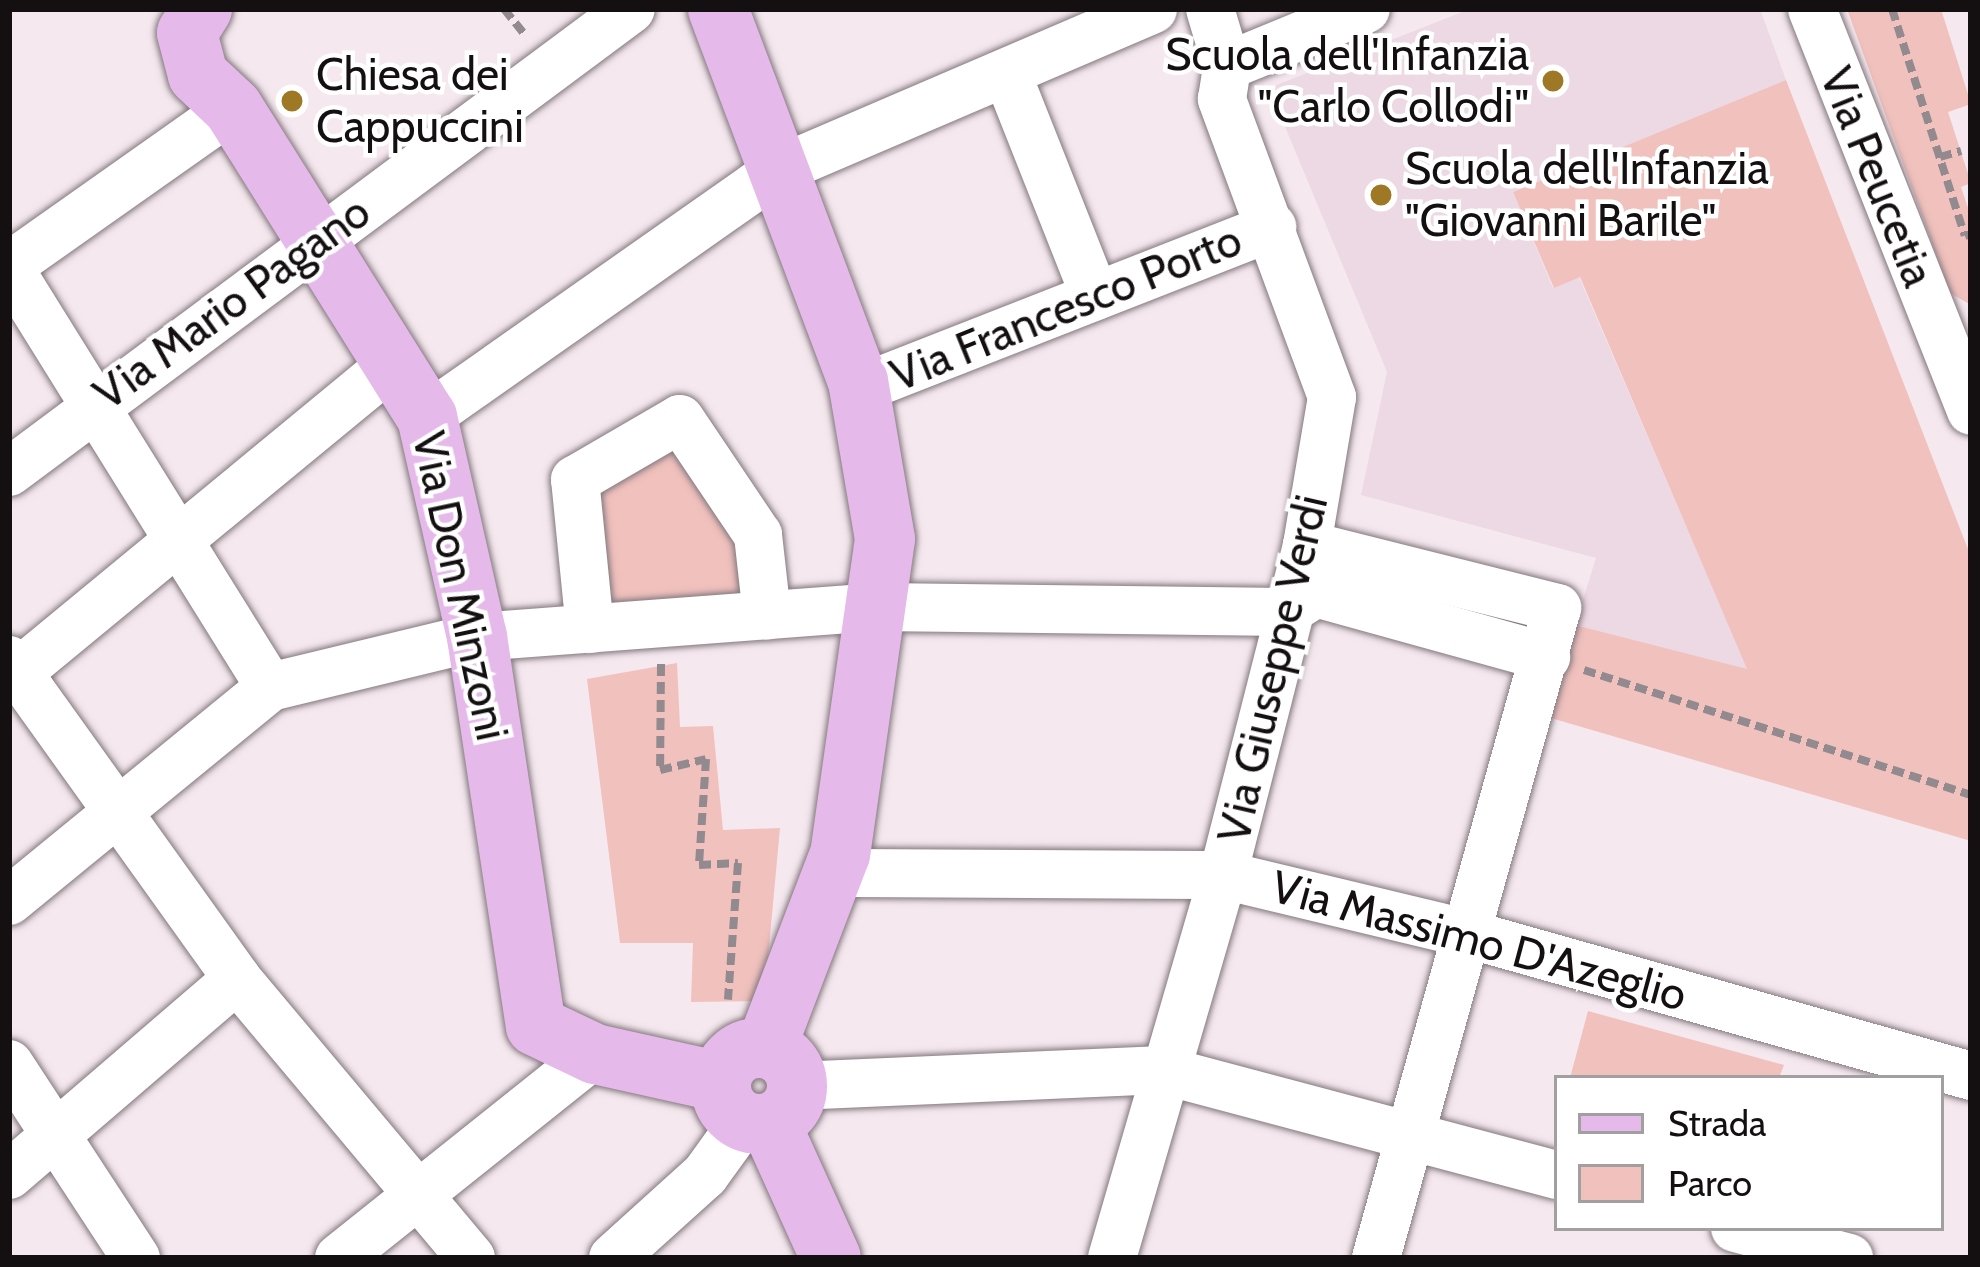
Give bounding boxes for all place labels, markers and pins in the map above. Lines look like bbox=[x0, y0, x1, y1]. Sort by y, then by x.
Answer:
place label: Scuola dell'Infanzia "Carlo Collodi" bbox=[1165, 28, 1529, 134]
place label: Chiesa dei Cappuccini bbox=[316, 48, 524, 154]
marker: Scuola dell'Infanzia "Carlo Collodi" bbox=[1540, 68, 1566, 94]
marker: Chiesa dei Cappuccini bbox=[279, 88, 305, 114]
place label: Scuola dell'Infanzia "Giovanni Barile" bbox=[1405, 142, 1769, 248]
marker: Scuola dell'Infanzia "Giovanni Barile" bbox=[1368, 182, 1394, 208]

